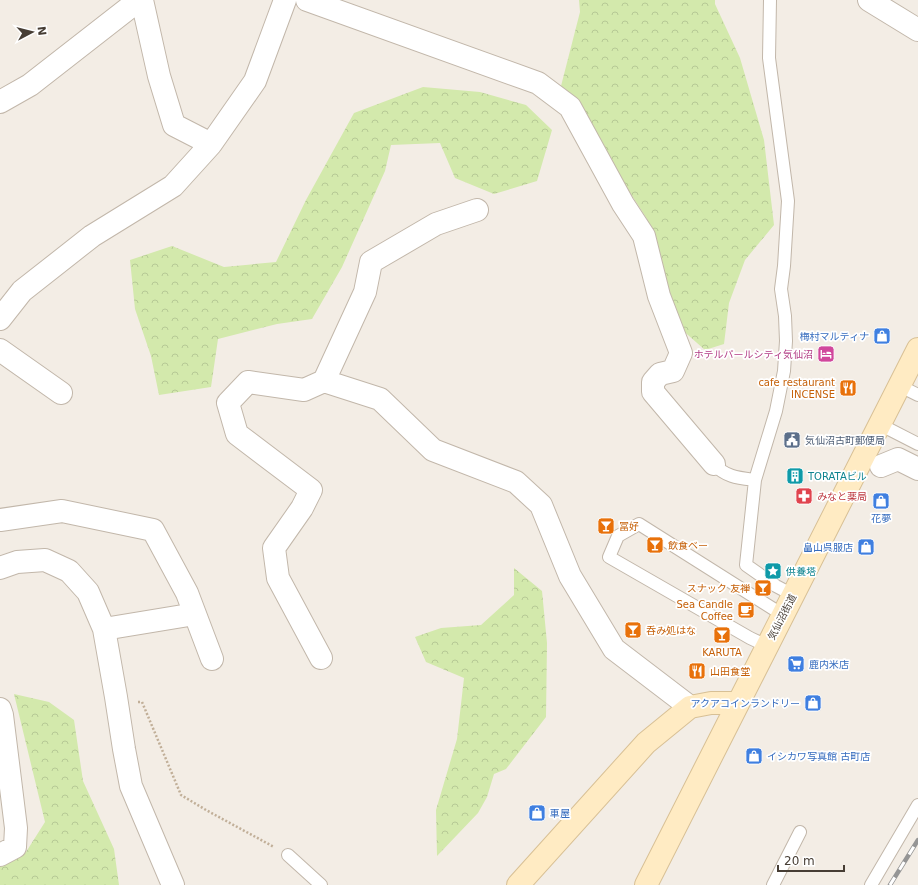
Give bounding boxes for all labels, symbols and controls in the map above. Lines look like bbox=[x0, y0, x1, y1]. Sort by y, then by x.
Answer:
north arrow bbox=[12, 12, 52, 52]
text: N bbox=[34, 25, 48, 36]
shop icon: 梅村マルティナ bbox=[872, 326, 892, 346]
place label: 梅村マルティナ bbox=[800, 331, 869, 342]
hotel icon: ホテルパールシティ気仙沼 bbox=[816, 344, 836, 364]
place label: ホテルパールシティ気仙沼 bbox=[694, 349, 813, 360]
place label: cafe restaurant INCENSE bbox=[758, 377, 835, 400]
restaurant icon: cafe restaurant INCENSE bbox=[838, 378, 858, 398]
public building icon: 気仙沼古町郵便局 bbox=[782, 430, 802, 450]
place label: 気仙沼古町郵便局 bbox=[805, 435, 885, 446]
building icon: TORATAビル bbox=[785, 466, 805, 486]
place label: TORATAビル bbox=[807, 471, 867, 482]
pharmacy icon: みなと薬局 bbox=[794, 486, 814, 506]
place label: みなと薬局 bbox=[817, 491, 867, 502]
shop icon: 花夢 bbox=[871, 491, 891, 511]
place label: 花夢 bbox=[871, 513, 891, 524]
bar icon: 冨好 bbox=[596, 516, 616, 536]
place label: 冨好 bbox=[619, 521, 639, 532]
bar icon: 飲食ベー bbox=[645, 535, 665, 555]
shop icon: 畠山呉服店 bbox=[856, 537, 876, 557]
place label: 飲食ベー bbox=[668, 540, 708, 551]
place label: 畠山呉服店 bbox=[803, 542, 853, 553]
place icon: 供養塔 bbox=[763, 561, 783, 581]
place label: 供養塔 bbox=[785, 566, 816, 577]
bar icon: スナック 友禅 bbox=[753, 578, 773, 598]
place label: スナック 友禅 bbox=[687, 583, 750, 594]
street label: 気仙沼街道 bbox=[766, 592, 798, 642]
place label: Sea Candle Coffee bbox=[676, 599, 733, 622]
cafe icon: Sea Candle Coffee bbox=[736, 600, 756, 620]
bar icon: 呑み処はな bbox=[623, 620, 643, 640]
place label: 呑み処はな bbox=[646, 625, 696, 636]
bar icon: KARUTA bbox=[712, 625, 732, 645]
place label: KARUTA bbox=[702, 647, 742, 658]
supermarket icon: 鹿内米店 bbox=[786, 654, 806, 674]
place label: 鹿内米店 bbox=[809, 659, 849, 670]
restaurant icon: 山田食堂 bbox=[687, 661, 707, 681]
place label: 山田食堂 bbox=[710, 666, 750, 677]
shop icon: アクアコインランドリー bbox=[803, 693, 823, 713]
place label: アクアコインランドリー bbox=[691, 698, 800, 709]
shop icon: イシカワ写真館 古町店 bbox=[744, 746, 764, 766]
place label: イシカワ写真館 古町店 bbox=[767, 751, 870, 762]
shop icon: 車屋 bbox=[527, 803, 547, 823]
place label: 車屋 bbox=[550, 808, 570, 819]
scale bar bbox=[778, 847, 844, 873]
text: 20 m bbox=[784, 854, 815, 868]

